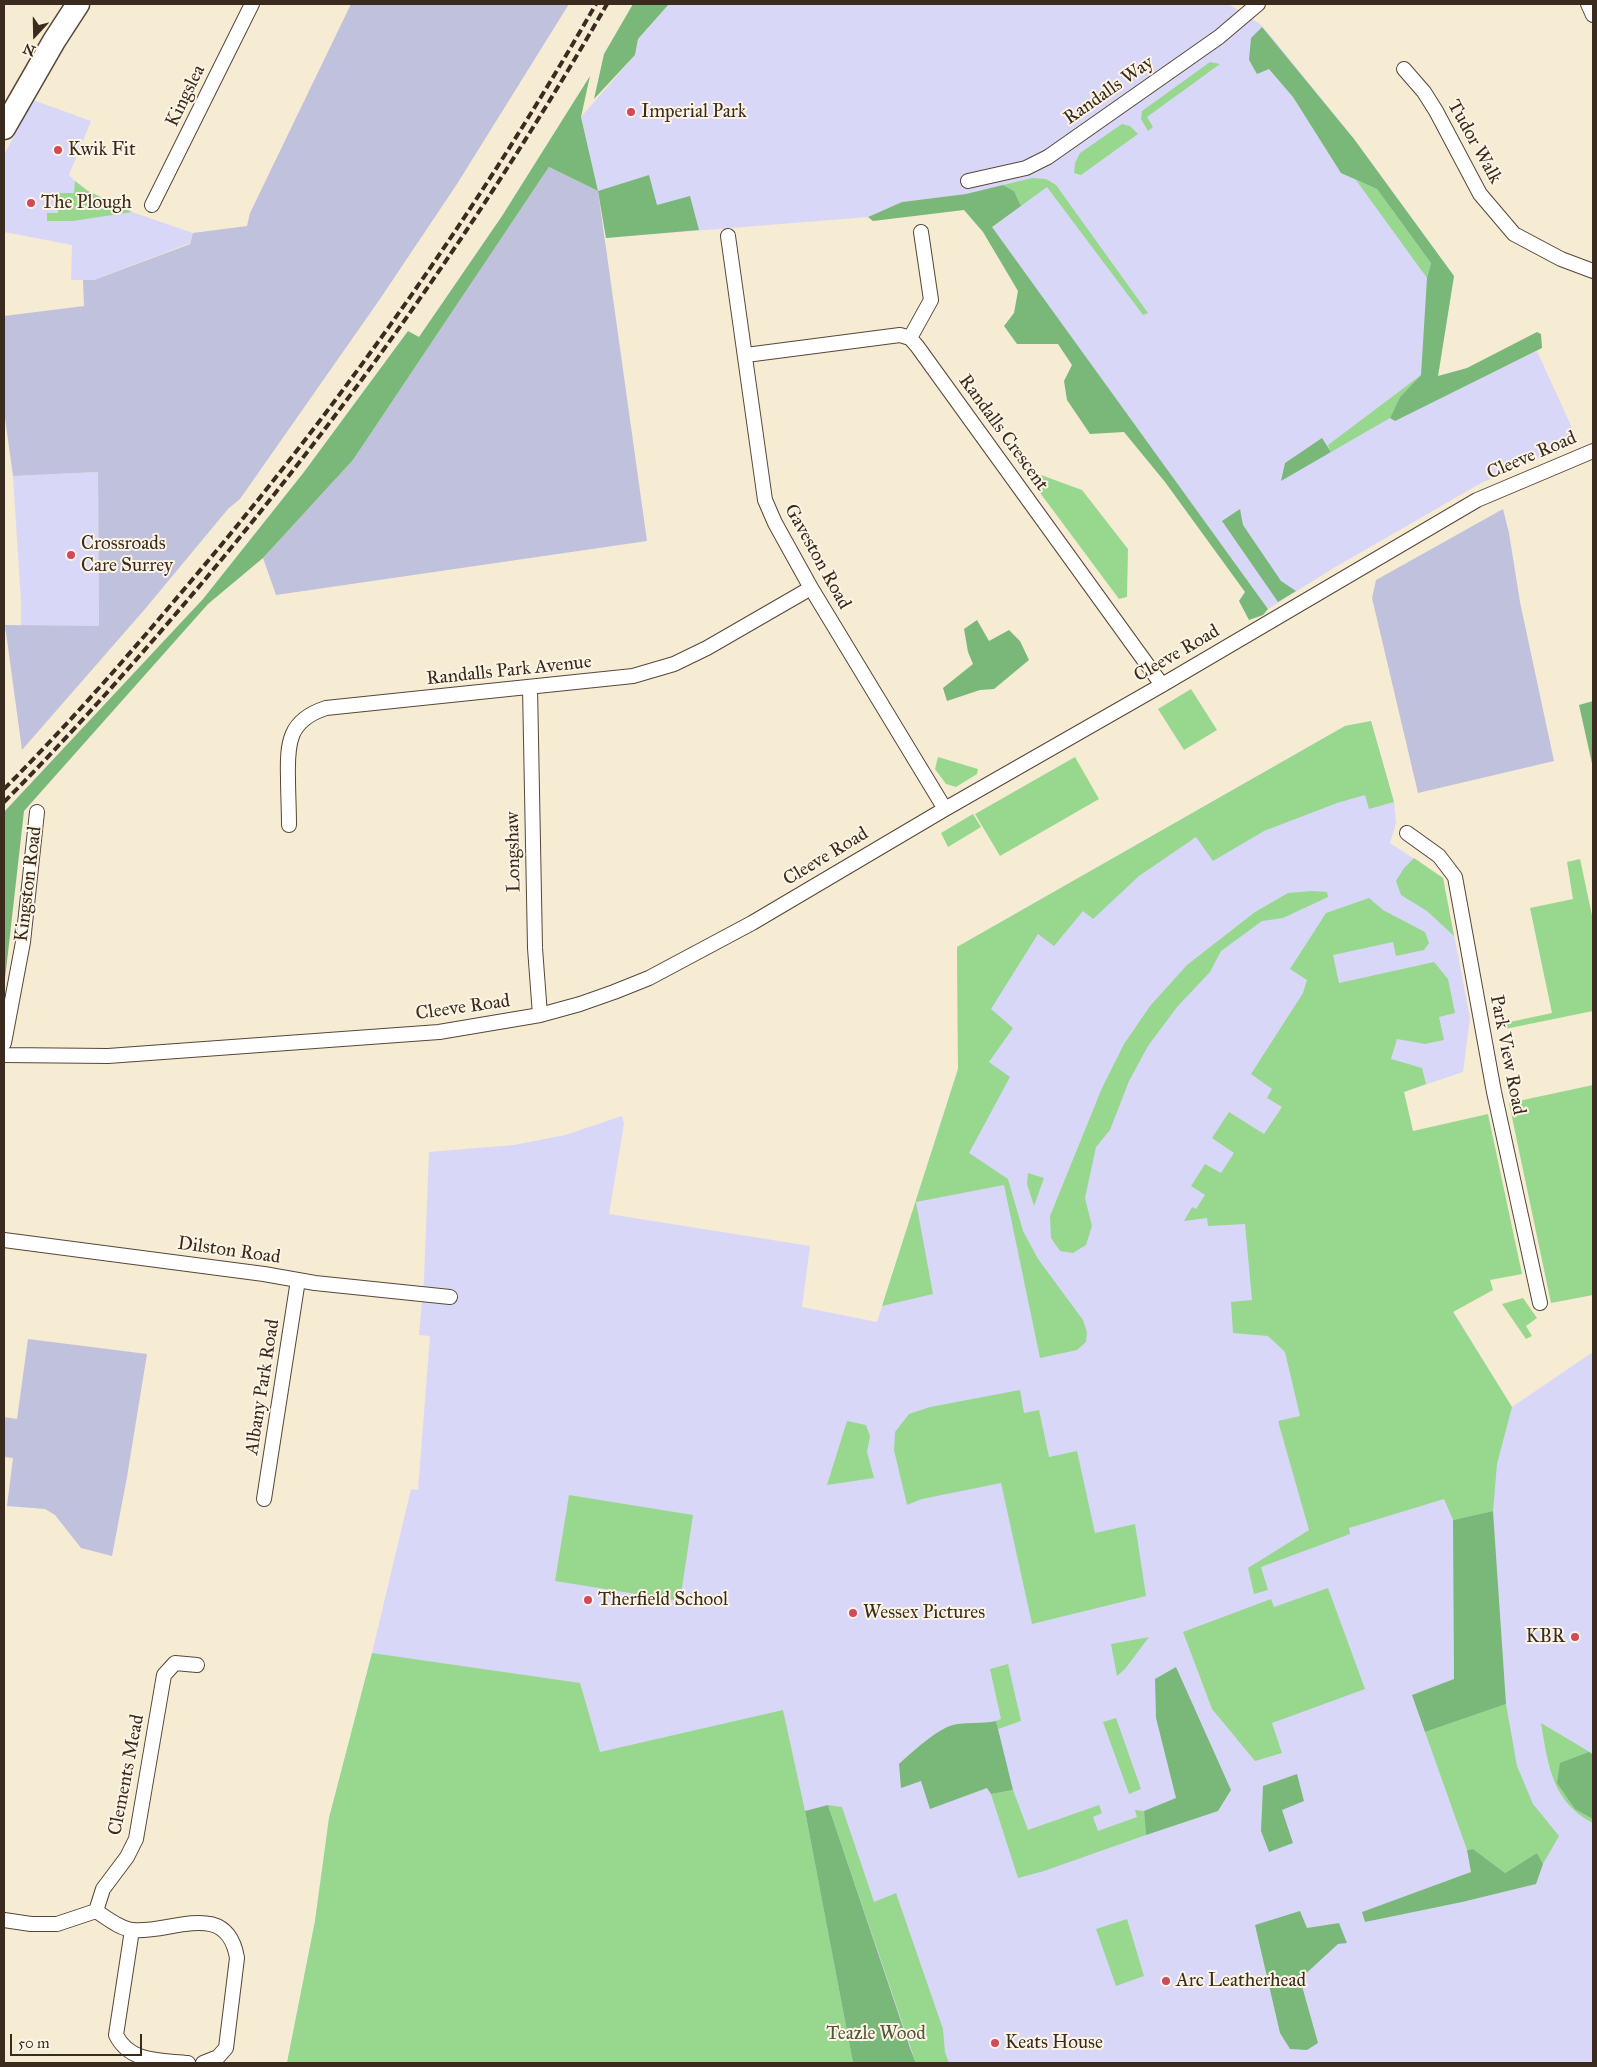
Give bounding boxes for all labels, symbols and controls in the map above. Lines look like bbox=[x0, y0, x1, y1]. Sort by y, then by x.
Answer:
north arrow bbox=[10, 10, 60, 60]
text: N bbox=[21, 39, 38, 60]
street label: Randalls Way bbox=[1060, 52, 1158, 130]
street label: Kingslea bbox=[161, 61, 211, 131]
street label: Tudor Walk bbox=[1442, 96, 1506, 188]
place label: Imperial Park bbox=[641, 101, 746, 123]
marker: Imperial Park bbox=[625, 106, 637, 118]
place label: Kwik Fit bbox=[68, 139, 136, 161]
marker: Kwik Fit bbox=[52, 144, 64, 156]
place label: The Plough bbox=[41, 192, 132, 214]
marker: The Plough bbox=[25, 197, 37, 209]
street label: Randalls Crescent bbox=[953, 370, 1053, 496]
street label: Cleeve Road bbox=[1484, 427, 1580, 485]
street label: Gaveston Road bbox=[779, 500, 855, 614]
place label: Crossroads Care Surrey bbox=[81, 533, 173, 577]
marker: Crossroads Care Surrey bbox=[65, 549, 77, 561]
street label: Cleeve Road bbox=[1130, 620, 1224, 688]
street label: Randalls Park Avenue bbox=[425, 651, 593, 691]
street label: Longshaw bbox=[502, 811, 526, 893]
street label: Cleeve Road bbox=[779, 823, 873, 891]
street label: Kingston Road bbox=[11, 825, 47, 943]
street label: Cleeve Road bbox=[414, 990, 512, 1026]
street label: Park View Road bbox=[1484, 993, 1530, 1117]
street label: Dilston Road bbox=[176, 1233, 282, 1269]
street label: Albany Park Road bbox=[241, 1318, 285, 1456]
place label: Therfield School bbox=[598, 1589, 728, 1611]
marker: Therfield School bbox=[582, 1594, 594, 1606]
place label: Wessex Pictures bbox=[863, 1602, 985, 1624]
marker: Wessex Pictures bbox=[847, 1607, 859, 1619]
place label: KBR bbox=[1526, 1626, 1565, 1648]
marker: KBR bbox=[1569, 1631, 1581, 1643]
street label: Clements Mead bbox=[104, 1713, 150, 1837]
place label: Arc Leatherhead bbox=[1176, 1970, 1306, 1992]
marker: Arc Leatherhead bbox=[1160, 1975, 1172, 1987]
park label: Teazle Wood bbox=[826, 2023, 926, 2045]
scale bar bbox=[12, 2024, 145, 2056]
place label: Keats House bbox=[1005, 2032, 1103, 2054]
text: 50 m bbox=[18, 2034, 50, 2052]
marker: Keats House bbox=[989, 2037, 1001, 2049]

